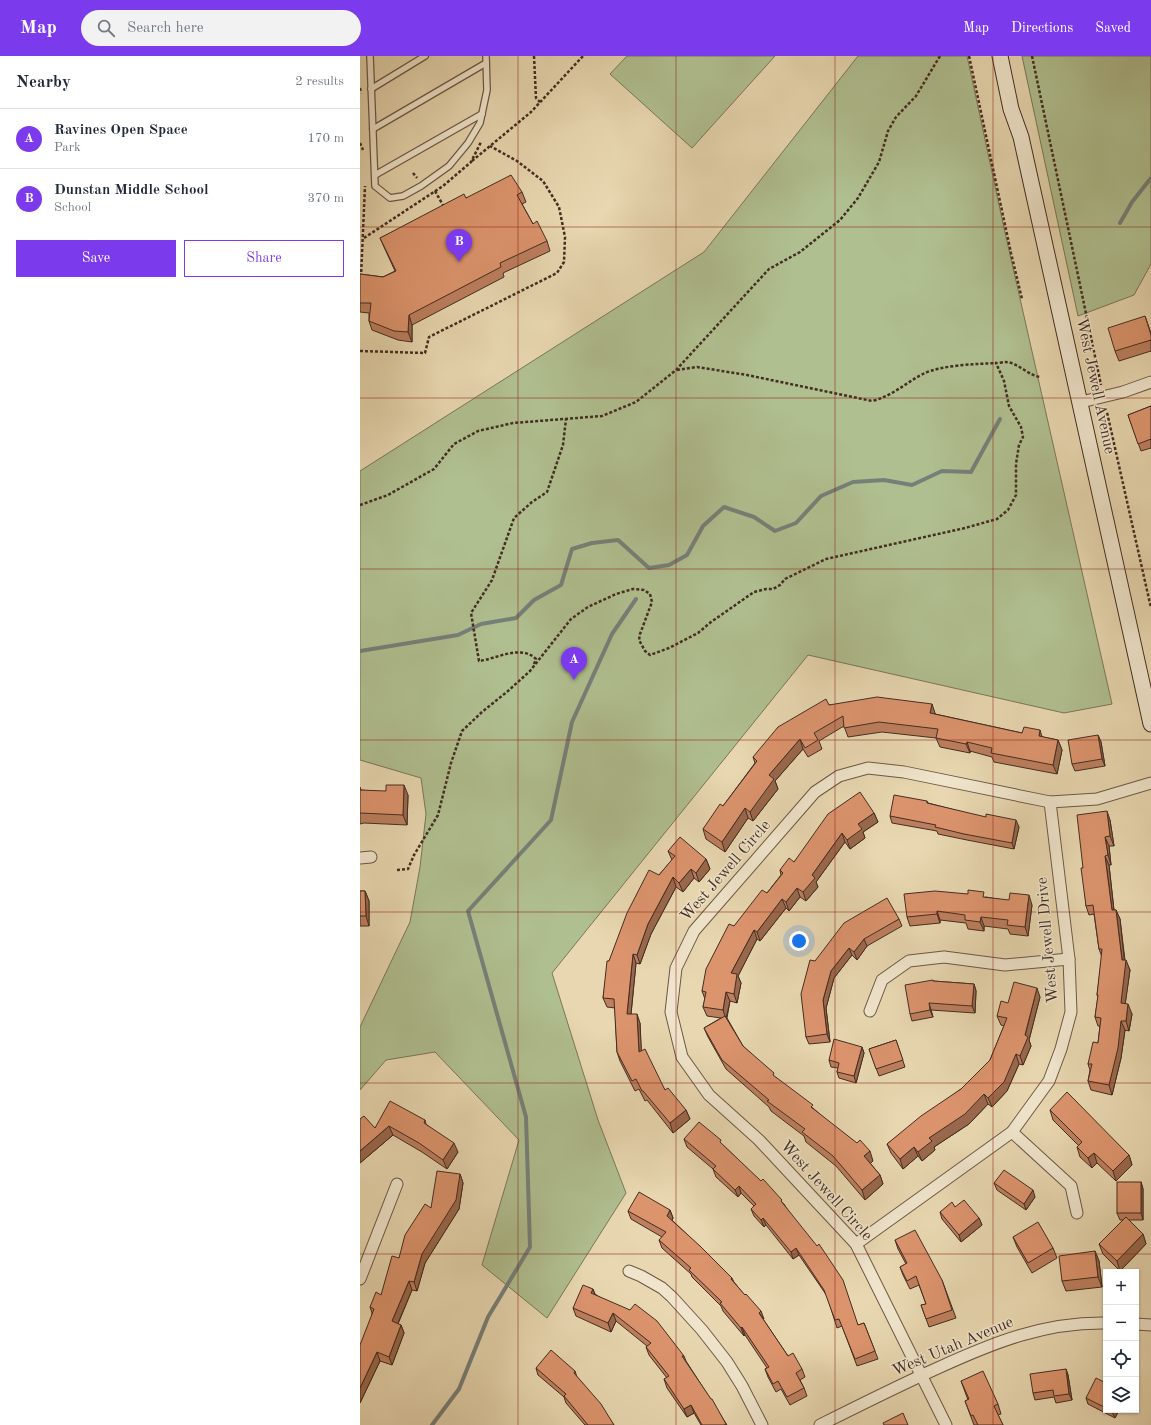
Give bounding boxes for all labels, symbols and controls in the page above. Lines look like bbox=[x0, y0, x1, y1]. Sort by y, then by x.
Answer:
search box bbox=[81, 10, 361, 46]
icon: search bbox=[95, 17, 117, 39]
text: Map bbox=[20, 19, 57, 38]
text: Search here bbox=[127, 21, 204, 36]
text: Map bbox=[963, 21, 989, 35]
text: Directions bbox=[1011, 21, 1073, 35]
text: Saved bbox=[1095, 21, 1131, 35]
text: Nearby bbox=[16, 74, 71, 91]
text: 2 results bbox=[295, 75, 344, 88]
text: Ravines Open Space bbox=[54, 123, 188, 138]
text: A bbox=[24, 132, 34, 145]
text: 170 m bbox=[307, 132, 344, 145]
text: Park bbox=[54, 141, 81, 154]
text: Dunstan Middle School bbox=[54, 183, 209, 198]
text: B bbox=[24, 192, 34, 205]
text: 370 m bbox=[307, 192, 344, 205]
text: School bbox=[54, 201, 91, 214]
pin: B bbox=[446, 229, 472, 262]
button: Save bbox=[16, 240, 176, 277]
button: Share bbox=[184, 240, 344, 277]
street label: West Jewell Avenue bbox=[1073, 316, 1117, 456]
pin: A bbox=[561, 647, 587, 680]
street label: West Jewell Circle bbox=[678, 817, 774, 925]
street label: West Jewell Drive bbox=[1035, 876, 1061, 1004]
your location bbox=[789, 931, 809, 951]
street label: West Jewell Circle bbox=[777, 1138, 875, 1244]
map controls bbox=[1103, 1269, 1139, 1413]
button: + bbox=[1103, 1269, 1139, 1305]
button: − bbox=[1103, 1305, 1139, 1341]
street label: West Utah Avenue bbox=[890, 1314, 1016, 1380]
button: locate bbox=[1103, 1341, 1139, 1377]
button: layers bbox=[1103, 1377, 1139, 1413]

